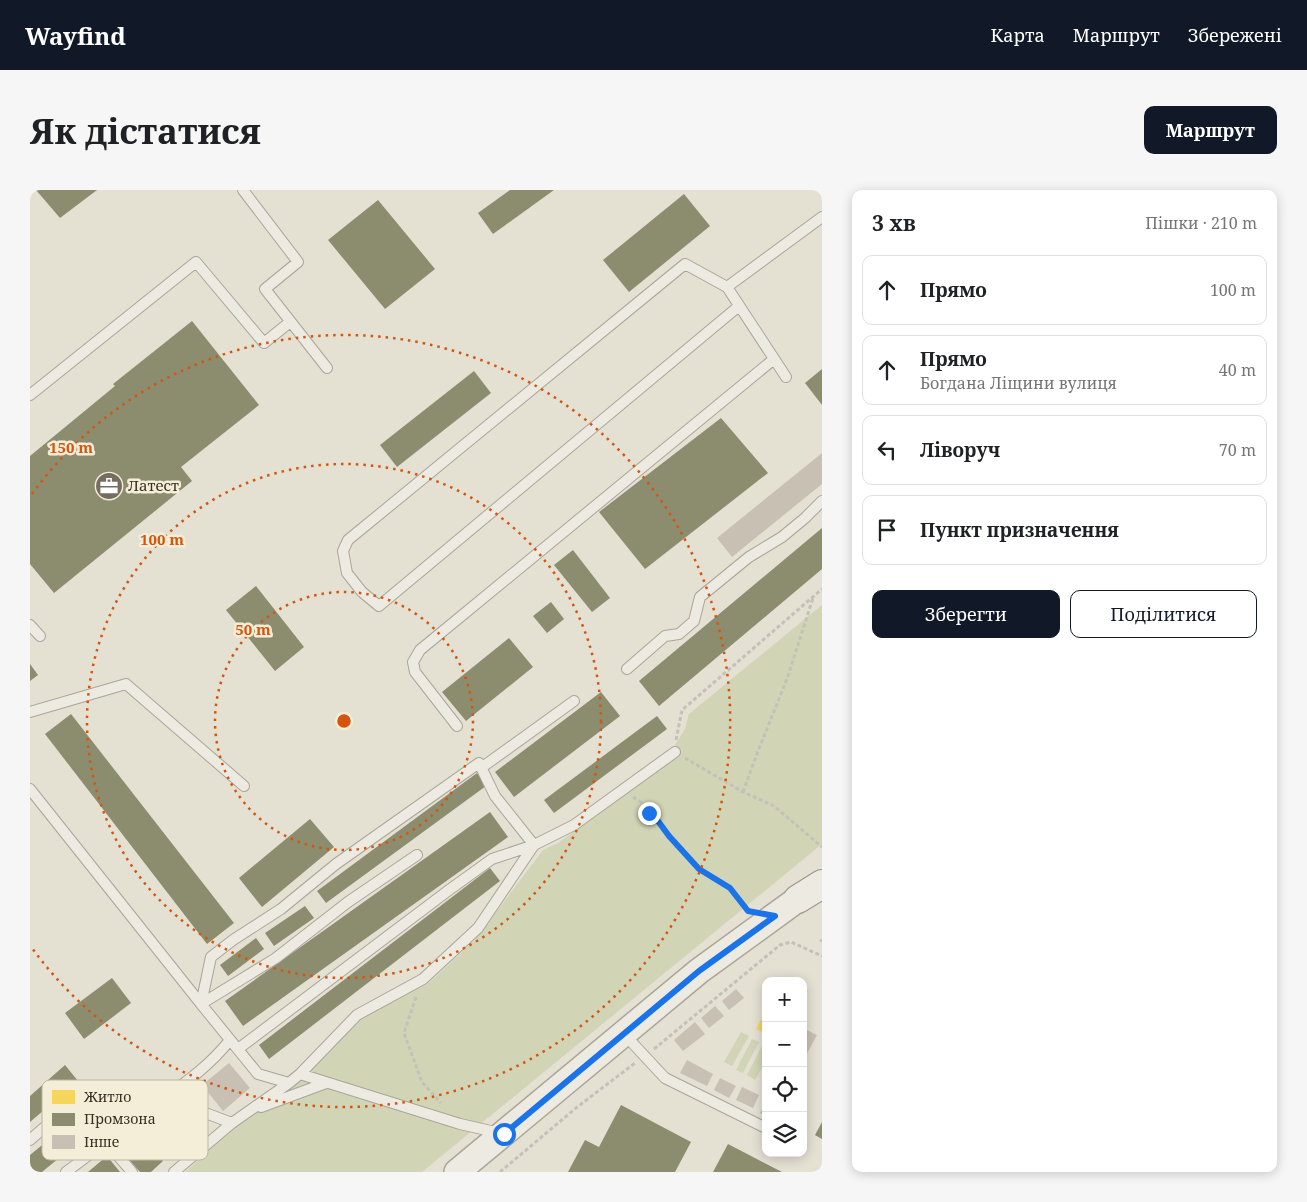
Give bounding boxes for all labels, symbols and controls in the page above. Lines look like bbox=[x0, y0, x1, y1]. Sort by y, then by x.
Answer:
text: Wayfind bbox=[25, 19, 126, 52]
text: Карта bbox=[991, 23, 1045, 47]
text: Маршрут bbox=[1073, 23, 1160, 47]
text: Збережені bbox=[1188, 23, 1282, 47]
button: Маршрут bbox=[1144, 106, 1277, 154]
text: Як дістатися bbox=[30, 107, 261, 154]
text: 3 хв bbox=[872, 209, 916, 237]
text: Пішки · 210 m bbox=[1145, 212, 1257, 234]
icon: ahead bbox=[873, 276, 901, 304]
text: Прямо bbox=[920, 277, 987, 303]
text: 100 m bbox=[1210, 279, 1256, 301]
text: Прямо bbox=[920, 346, 987, 372]
icon: ahead bbox=[873, 356, 901, 384]
text: 40 m bbox=[1219, 359, 1256, 381]
text: Богдана Ліщини вулиця bbox=[920, 372, 1117, 394]
icon: left bbox=[873, 436, 901, 464]
text: 150 m bbox=[49, 437, 93, 457]
text: Ліворуч bbox=[920, 437, 1000, 463]
text: 70 m bbox=[1219, 439, 1256, 461]
office icon: Латест bbox=[94, 471, 124, 501]
place label: Латест bbox=[128, 475, 179, 495]
icon: arrive bbox=[873, 516, 901, 544]
text: Пункт призначення bbox=[920, 517, 1119, 543]
text: 100 m bbox=[140, 529, 184, 549]
button: Зберегти bbox=[872, 590, 1060, 638]
button: Поділитися bbox=[1070, 590, 1257, 638]
text: 50 m bbox=[235, 619, 271, 639]
centre of rings bbox=[335, 712, 353, 730]
route end bbox=[638, 802, 661, 825]
map controls bbox=[762, 977, 807, 1157]
button: + bbox=[762, 977, 807, 1022]
button: − bbox=[762, 1022, 807, 1067]
button: locate bbox=[762, 1067, 807, 1112]
legend bbox=[42, 1080, 208, 1160]
text: Житло bbox=[83, 1087, 131, 1106]
text: Промзона bbox=[84, 1109, 156, 1128]
button: layers bbox=[762, 1112, 807, 1157]
route start bbox=[493, 1123, 516, 1146]
text: Інше bbox=[84, 1132, 119, 1151]

